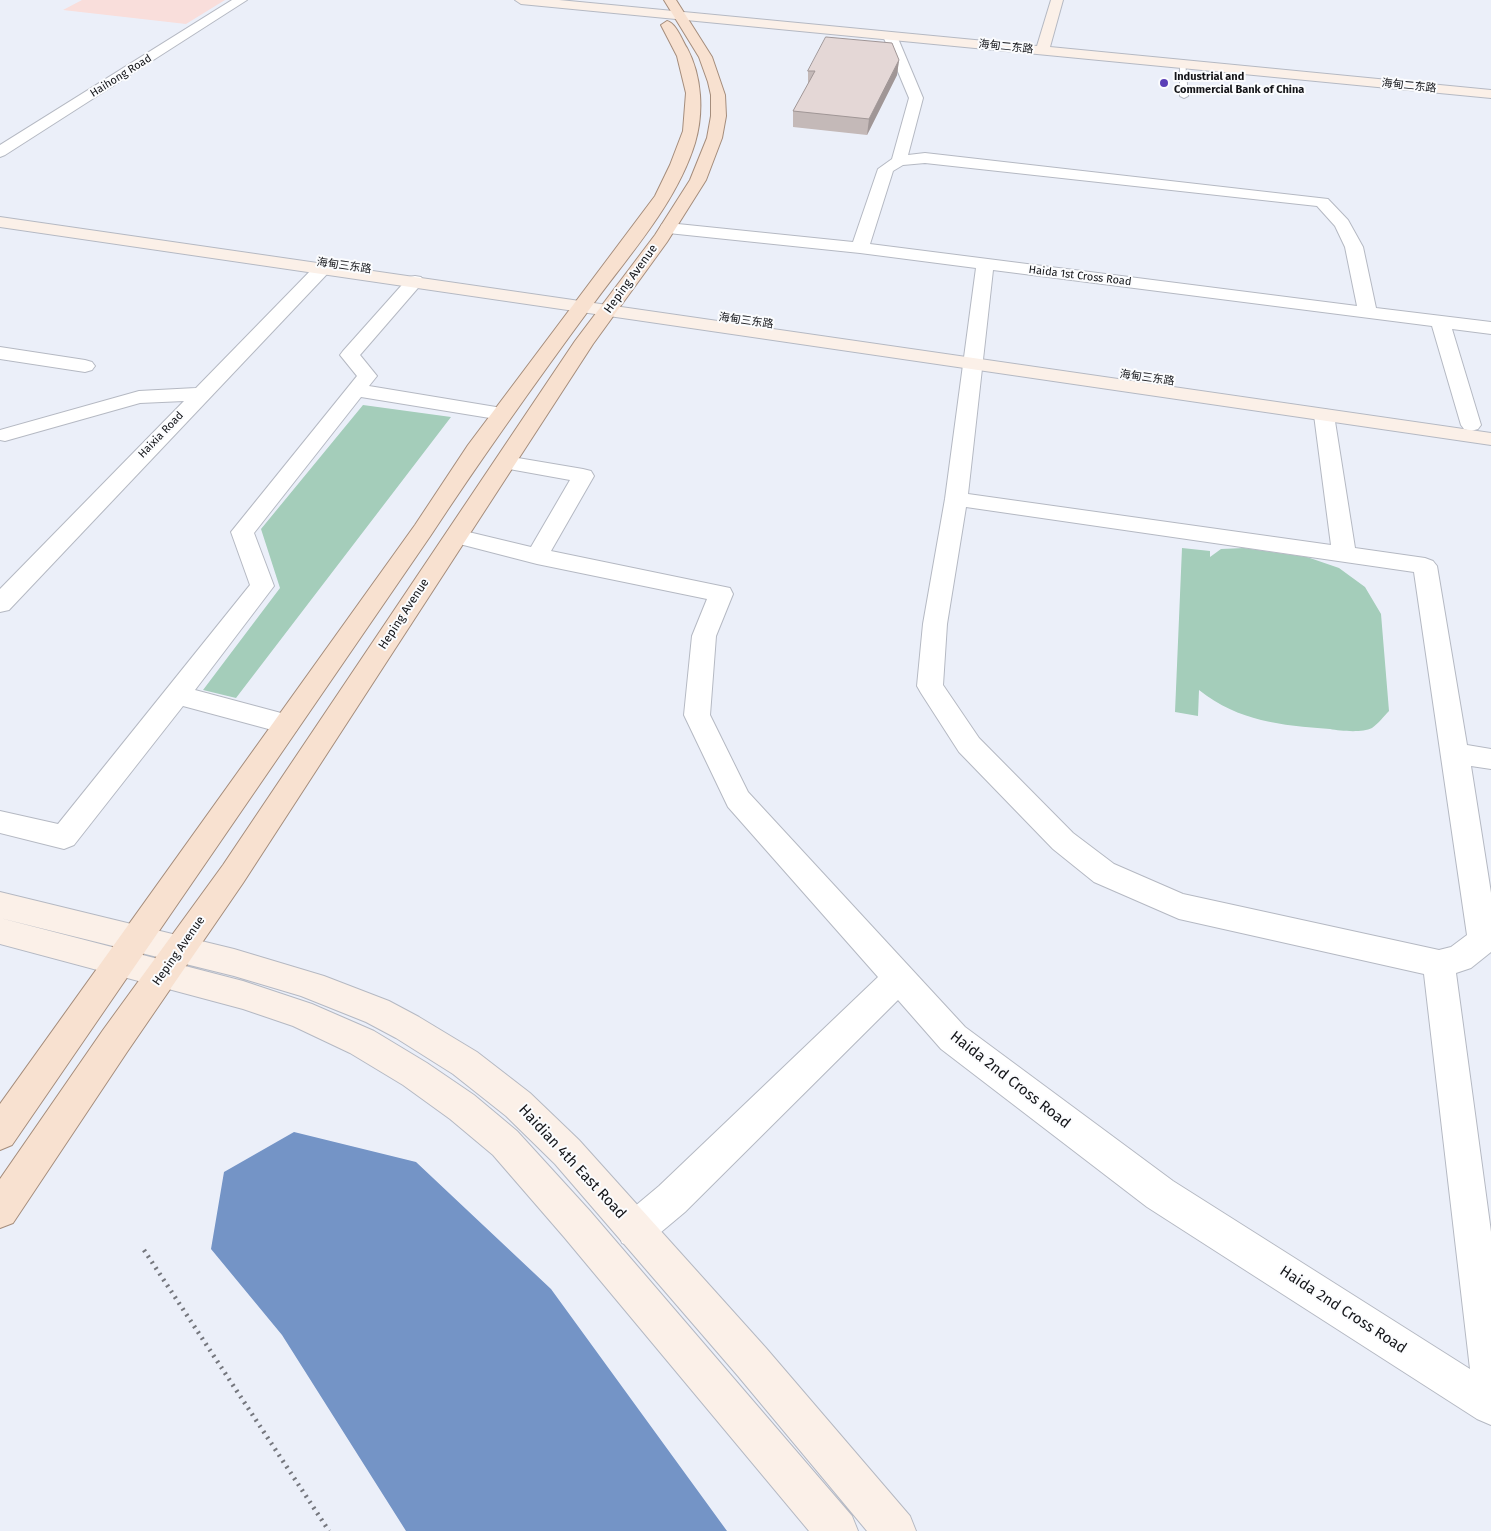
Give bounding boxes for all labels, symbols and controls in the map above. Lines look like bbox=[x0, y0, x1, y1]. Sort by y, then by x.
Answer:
street label: 海甸二东路 bbox=[978, 38, 1034, 56]
street label: Haihong Road bbox=[88, 52, 154, 100]
place label: Industrial and Commercial Bank of China bbox=[1174, 70, 1304, 96]
marker: Industrial and Commercial Bank of China bbox=[1158, 77, 1170, 89]
street label: 海甸二东路 bbox=[1381, 77, 1437, 95]
street label: Heping Avenue bbox=[601, 242, 661, 316]
street label: 海甸三东路 bbox=[316, 256, 372, 276]
street label: Haida 1st Cross Road bbox=[1028, 263, 1132, 289]
street label: 海甸三东路 bbox=[718, 311, 774, 331]
street label: 海甸三东路 bbox=[1119, 368, 1175, 388]
street label: Haixia Road bbox=[136, 409, 186, 461]
street label: Heping Avenue bbox=[376, 576, 432, 652]
street label: Heping Avenue bbox=[150, 913, 208, 989]
street label: Haida 2nd Cross Road bbox=[946, 1027, 1074, 1133]
street label: Haidian 4th East Road bbox=[514, 1101, 630, 1223]
street label: Haida 2nd Cross Road bbox=[1276, 1262, 1410, 1358]

